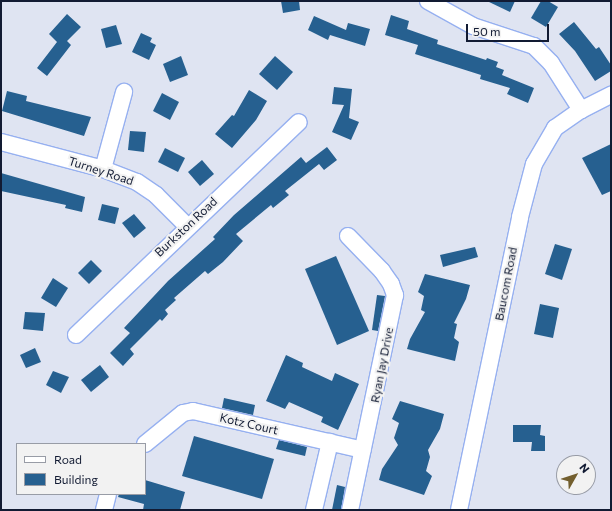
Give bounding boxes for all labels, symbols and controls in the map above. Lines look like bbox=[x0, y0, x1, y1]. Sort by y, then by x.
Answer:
scale bar bbox=[468, 16, 551, 42]
text: 50 m bbox=[473, 24, 501, 38]
street label: Turney Road bbox=[67, 154, 135, 188]
street label: Burkston Road bbox=[152, 194, 220, 260]
street label: Baucom Road bbox=[492, 246, 520, 322]
street label: Ryan Jay Drive bbox=[368, 326, 396, 404]
street label: Kotz Court bbox=[218, 410, 280, 438]
legend bbox=[16, 443, 146, 495]
text: Road bbox=[54, 452, 82, 466]
north arrow bbox=[556, 455, 596, 495]
text: N bbox=[577, 460, 593, 475]
text: Building bbox=[54, 472, 98, 486]

